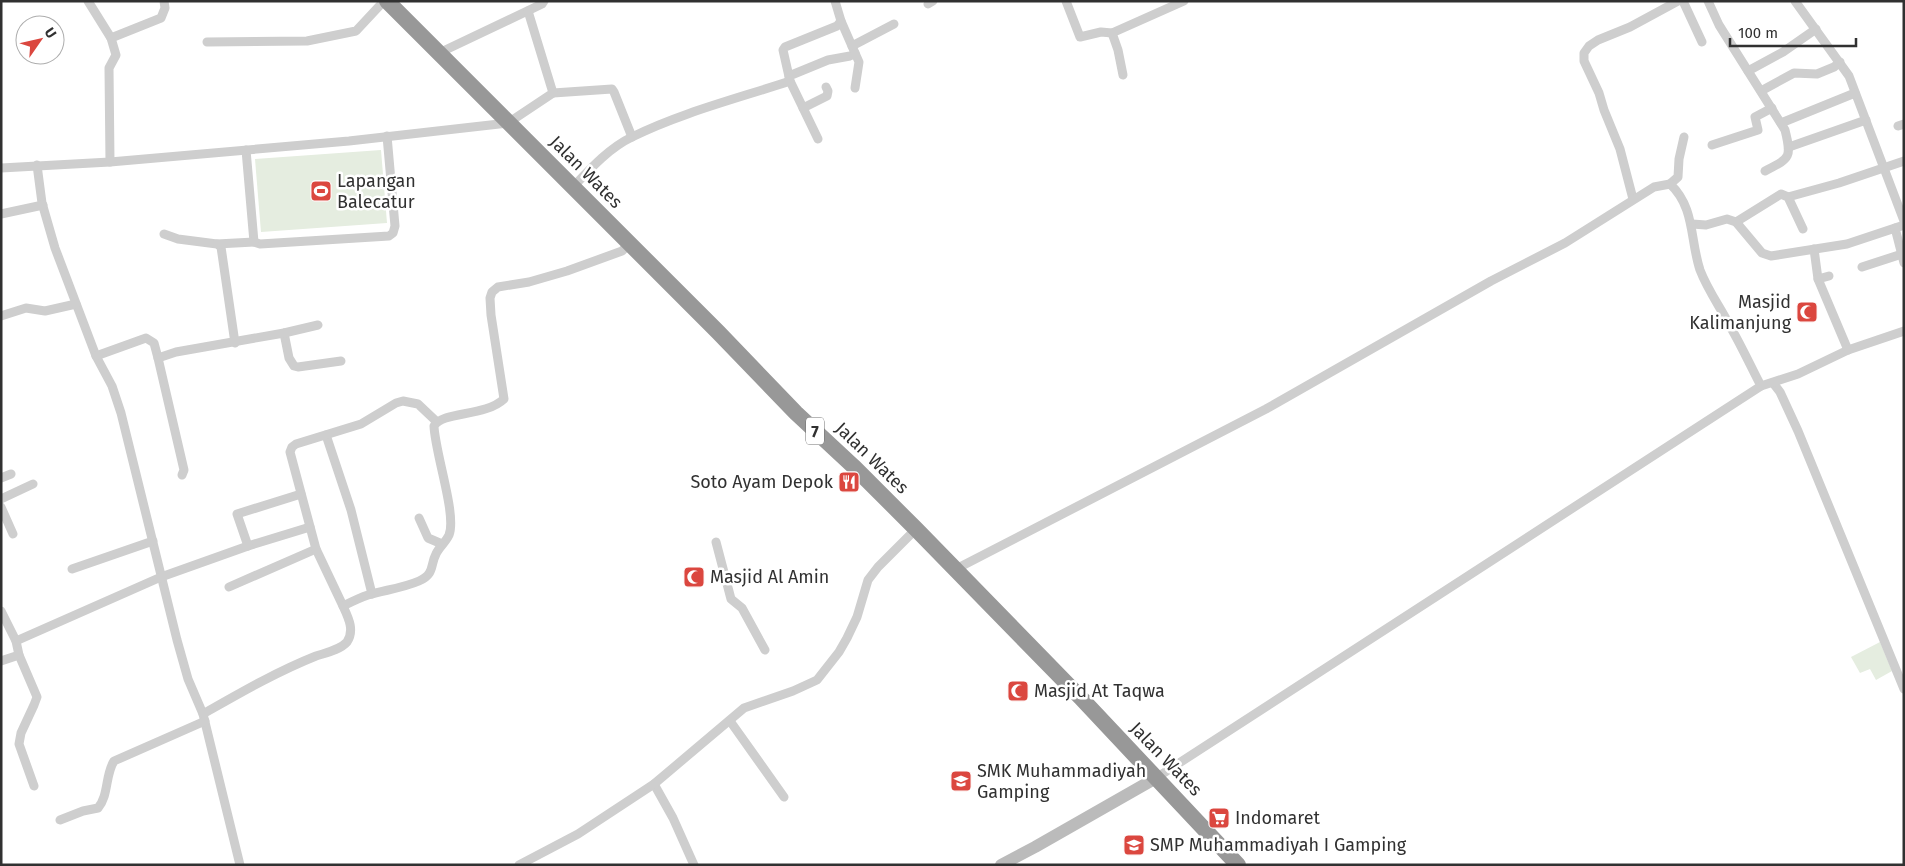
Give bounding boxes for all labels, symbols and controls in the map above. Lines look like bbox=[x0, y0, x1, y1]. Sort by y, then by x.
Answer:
north arrow bbox=[15, 15, 65, 65]
scale bar bbox=[1730, 15, 1856, 47]
text: U bbox=[41, 24, 60, 42]
text: 100 m bbox=[1738, 24, 1778, 42]
street label: Jalan Wates bbox=[545, 131, 627, 213]
place label: Lapangan Balecatur bbox=[337, 170, 416, 213]
sports icon: Lapangan Balecatur bbox=[309, 179, 333, 203]
place label: Masjid Kalimanjung bbox=[1689, 291, 1792, 334]
mosque icon: Masjid Kalimanjung bbox=[1795, 300, 1819, 324]
street label: Jalan Wates bbox=[831, 417, 913, 499]
road number: 7 bbox=[806, 418, 824, 444]
restaurant icon: Soto Ayam Depok bbox=[837, 470, 861, 494]
place label: Soto Ayam Depok bbox=[690, 471, 834, 493]
mosque icon: Masjid Al Amin bbox=[682, 565, 706, 589]
place label: Masjid Al Amin bbox=[710, 566, 829, 588]
mosque icon: Masjid At Taqwa bbox=[1006, 679, 1030, 703]
place label: Masjid At Taqwa bbox=[1034, 680, 1165, 702]
street label: Jalan Wates bbox=[1125, 718, 1207, 800]
place label: SMK Muhammadiyah Gamping bbox=[977, 760, 1146, 803]
school or university icon: SMK Muhammadiyah Gamping bbox=[949, 769, 973, 793]
supermarket icon: Indomaret bbox=[1207, 806, 1231, 830]
place label: Indomaret bbox=[1235, 807, 1321, 829]
school or university icon: SMP Muhammadiyah I Gamping bbox=[1122, 833, 1146, 857]
place label: SMP Muhammadiyah I Gamping bbox=[1150, 834, 1407, 856]

